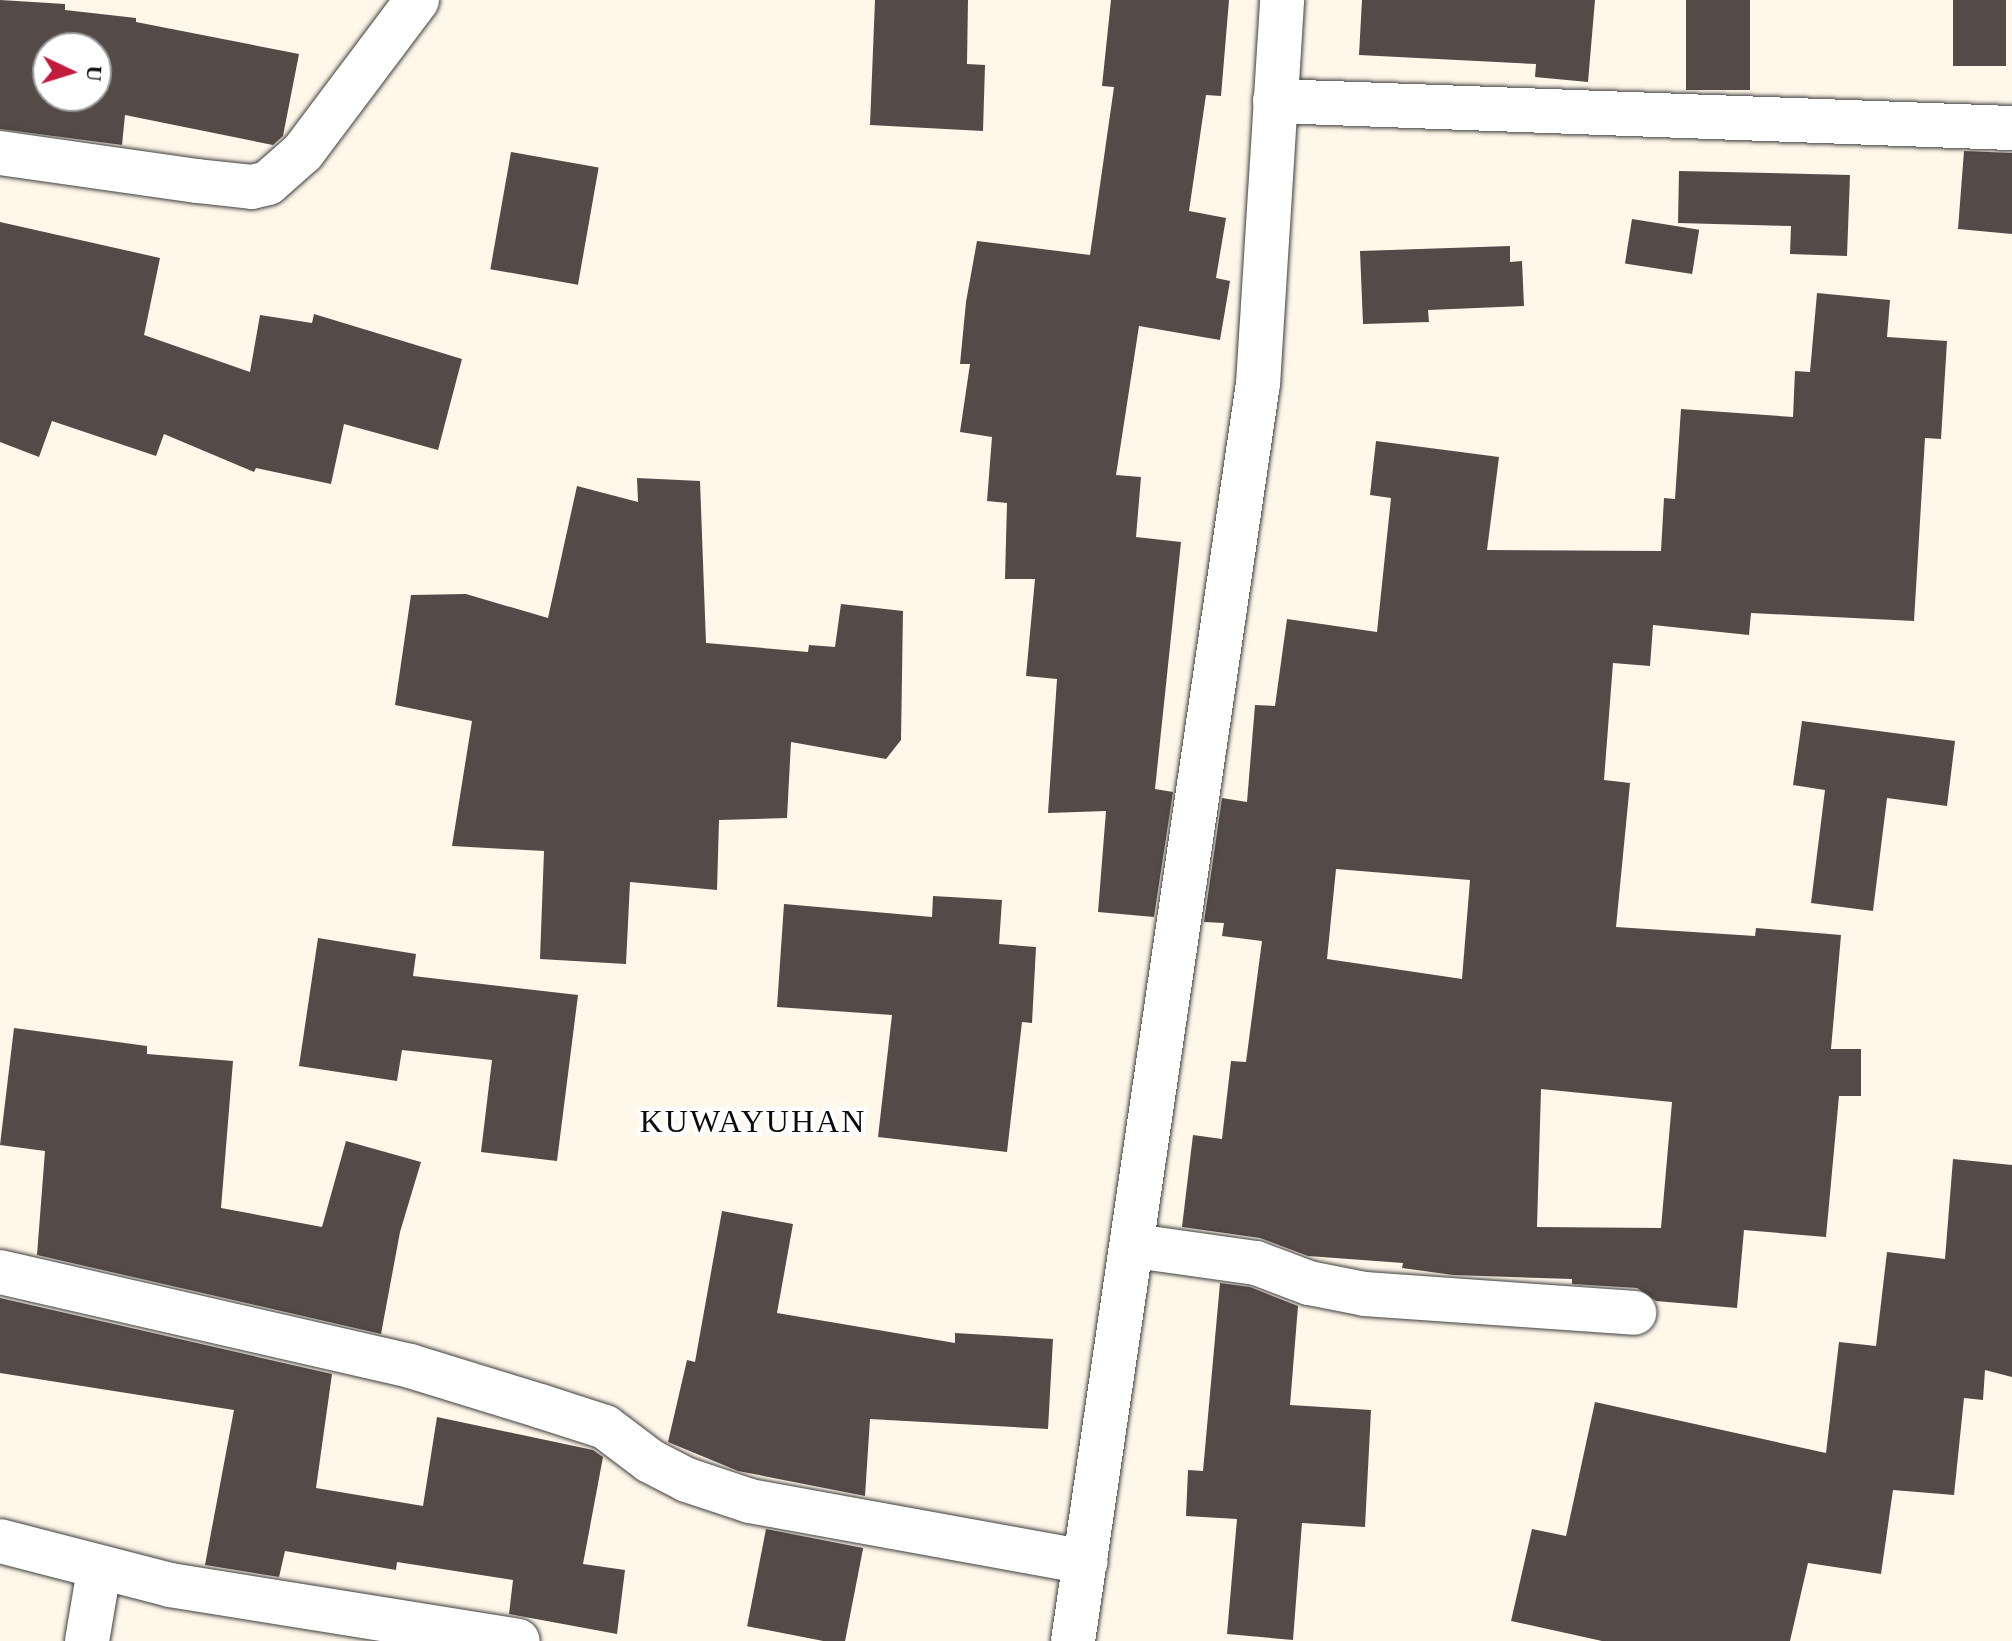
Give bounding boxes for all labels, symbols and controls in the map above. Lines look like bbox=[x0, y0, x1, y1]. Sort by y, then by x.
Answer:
north arrow bbox=[32, 32, 112, 112]
text: U bbox=[81, 65, 107, 82]
district label: KUWAYUHAN bbox=[640, 1102, 866, 1140]

